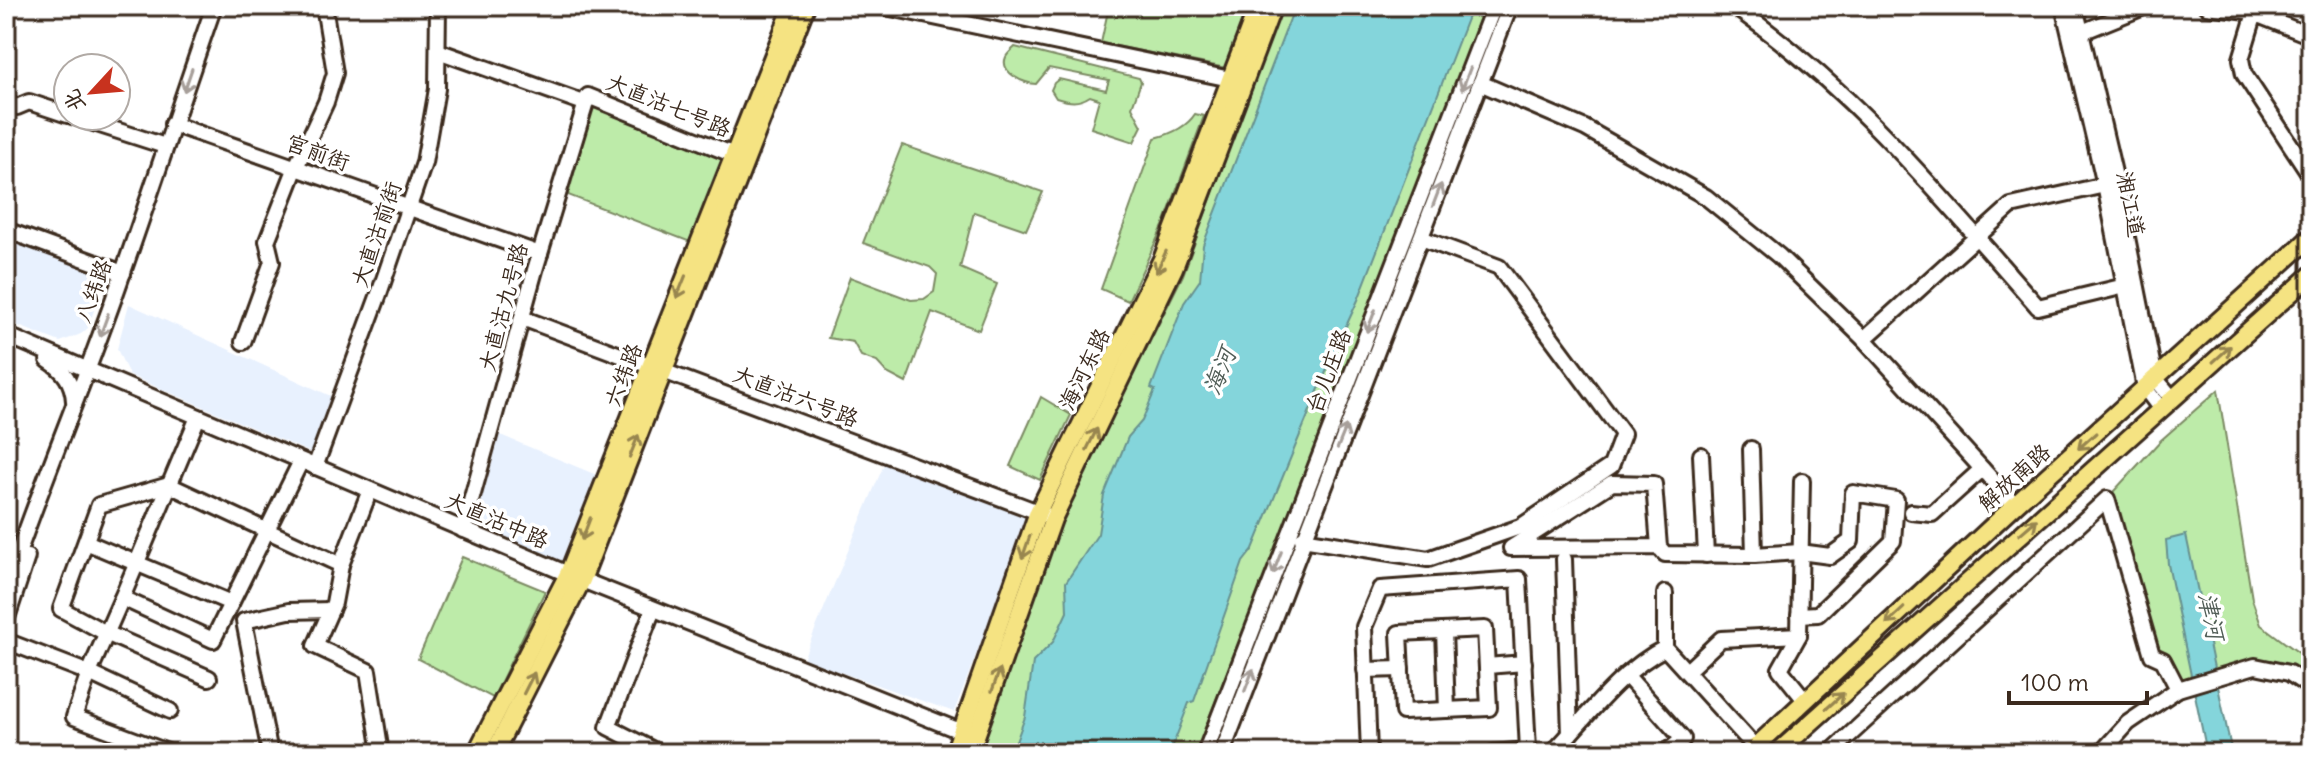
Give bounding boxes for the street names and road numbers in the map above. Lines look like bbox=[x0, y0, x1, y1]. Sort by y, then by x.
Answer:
street label: 大直沽七号路 bbox=[603, 67, 735, 143]
street label: 宫前街 bbox=[282, 128, 354, 176]
street label: 湘江道 bbox=[2111, 169, 2151, 239]
street label: 大直沽前街 bbox=[345, 177, 407, 291]
street label: 大直沽九号路 bbox=[472, 240, 534, 374]
street label: 八纬路 bbox=[69, 255, 117, 327]
street label: 海河东路 bbox=[1052, 323, 1116, 415]
street label: 台儿庄路 bbox=[1299, 325, 1357, 417]
street label: 六纬路 bbox=[598, 339, 648, 411]
street label: 大直沽六号路 bbox=[729, 359, 863, 433]
street label: 解放南路 bbox=[1972, 437, 2056, 517]
street label: 大直沽中路 bbox=[441, 486, 553, 554]

